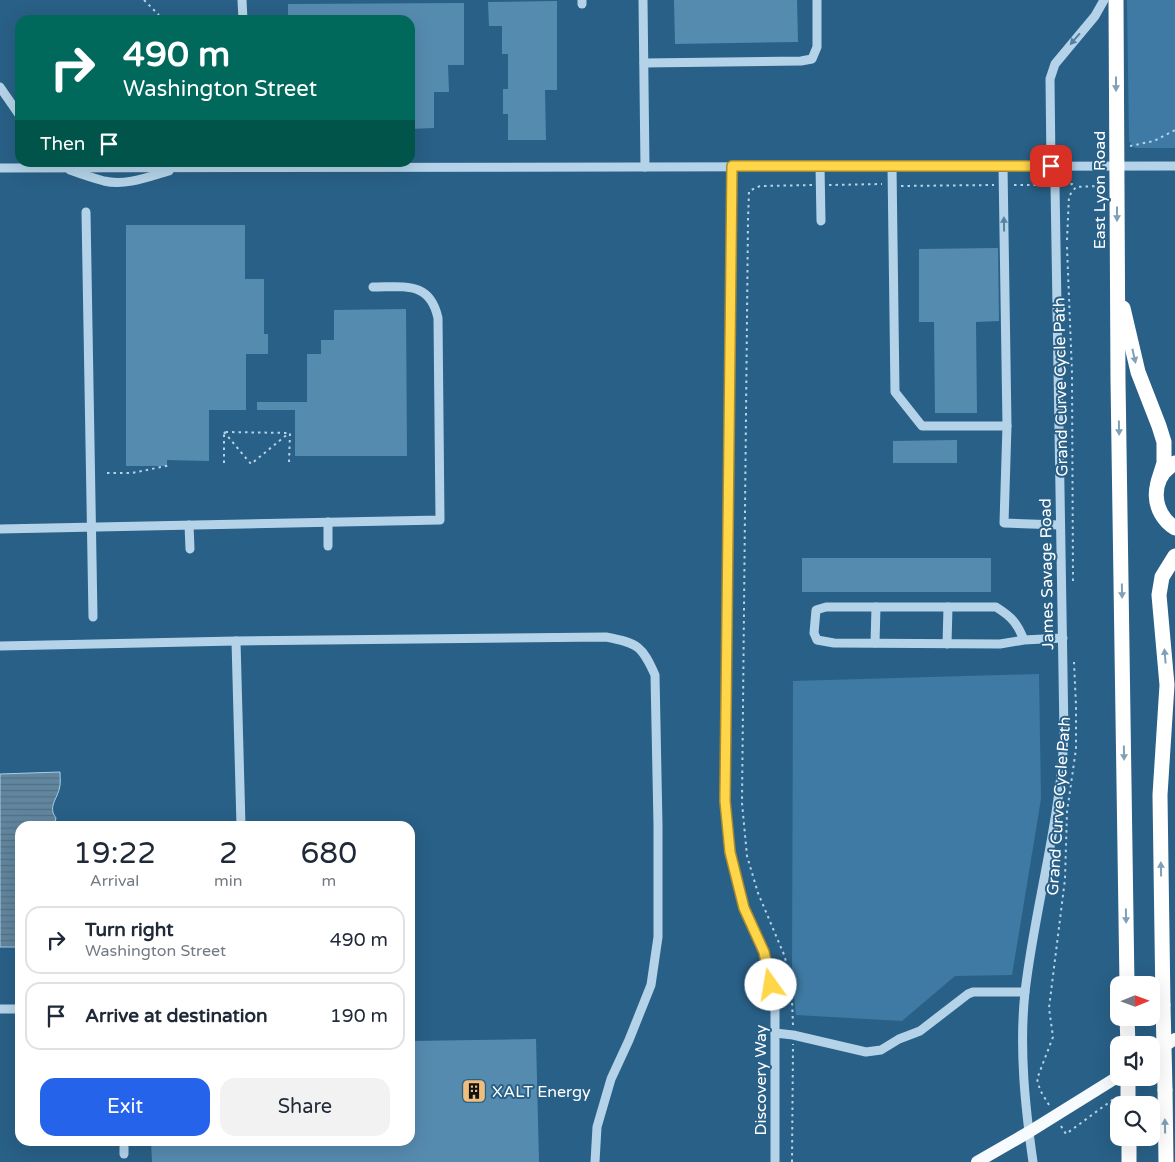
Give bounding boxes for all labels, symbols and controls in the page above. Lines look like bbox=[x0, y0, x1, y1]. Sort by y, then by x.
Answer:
one-way arrow bbox=[1069, 32, 1081, 44]
text: 490 m bbox=[123, 34, 230, 76]
icon: right bbox=[40, 35, 105, 100]
text: Washington Street bbox=[123, 76, 317, 102]
one-way arrow bbox=[1112, 76, 1120, 92]
icon: arrive bbox=[95, 130, 123, 158]
street label: East Lyon Road bbox=[1090, 131, 1110, 249]
text: Then bbox=[40, 133, 85, 155]
pin bbox=[1030, 145, 1072, 187]
icon: arrive bbox=[1037, 152, 1065, 180]
one-way arrow bbox=[1113, 207, 1121, 223]
one-way arrow bbox=[1000, 215, 1008, 231]
street label: Grand Curve Cycle Path bbox=[1049, 297, 1073, 477]
one-way arrow bbox=[1130, 349, 1138, 364]
one-way arrow bbox=[1115, 421, 1123, 437]
street label: James Savage Road bbox=[1036, 498, 1058, 650]
one-way arrow bbox=[1118, 583, 1126, 599]
one-way arrow bbox=[1161, 647, 1169, 663]
street label: Grand Curve Cycle Path bbox=[1043, 716, 1075, 896]
one-way arrow bbox=[1120, 746, 1128, 762]
text: 19:22 bbox=[73, 835, 156, 872]
text: 2 bbox=[219, 835, 238, 872]
text: 680 bbox=[301, 835, 357, 872]
one-way arrow bbox=[1157, 861, 1165, 877]
text: Arrival bbox=[90, 871, 139, 891]
text: min bbox=[214, 871, 243, 891]
text: m bbox=[321, 871, 336, 891]
one-way arrow bbox=[1122, 908, 1130, 924]
text: Turn right bbox=[85, 919, 173, 941]
icon: right bbox=[42, 926, 70, 954]
text: 490 m bbox=[330, 929, 388, 951]
text: Washington Street bbox=[85, 941, 226, 961]
position arrow bbox=[744, 958, 796, 1010]
north arrow bbox=[1110, 976, 1160, 1026]
map controls bbox=[1110, 976, 1160, 1146]
icon: arrive bbox=[42, 1002, 70, 1030]
text: Arrive at destination bbox=[85, 1005, 268, 1027]
text: 190 m bbox=[330, 1005, 388, 1027]
street label: Discovery Way bbox=[751, 1024, 771, 1135]
button: sound bbox=[1110, 1036, 1160, 1086]
button: Exit bbox=[40, 1078, 210, 1136]
button: Share bbox=[220, 1078, 390, 1136]
building icon: XALT Energy bbox=[461, 1078, 487, 1104]
place label: XALT Energy bbox=[492, 1082, 591, 1102]
button: search bbox=[1110, 1096, 1160, 1146]
one-way arrow bbox=[1161, 1118, 1169, 1134]

